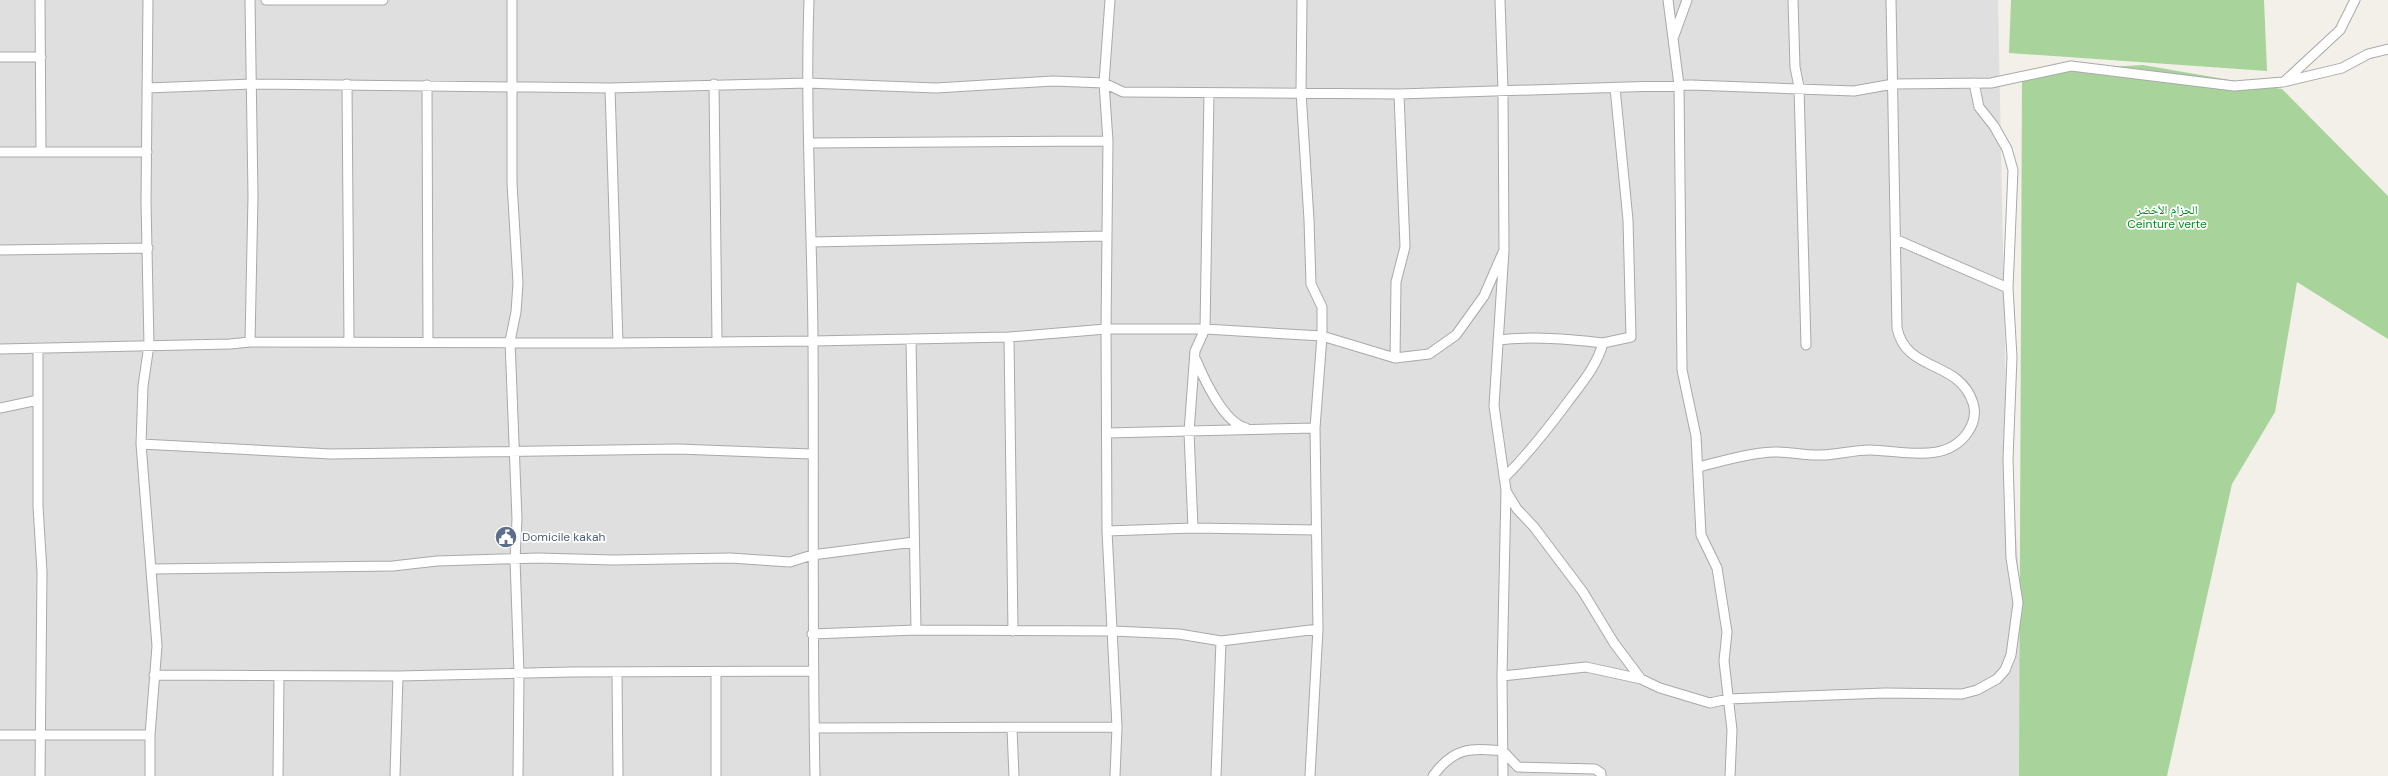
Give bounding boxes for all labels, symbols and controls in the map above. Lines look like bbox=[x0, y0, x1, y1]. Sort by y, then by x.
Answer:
park label: الحزام الأخضر Ceinture verte bbox=[2127, 202, 2207, 232]
public building icon: Domicile kakah bbox=[493, 524, 519, 550]
place label: Domicile kakah bbox=[522, 529, 605, 545]

